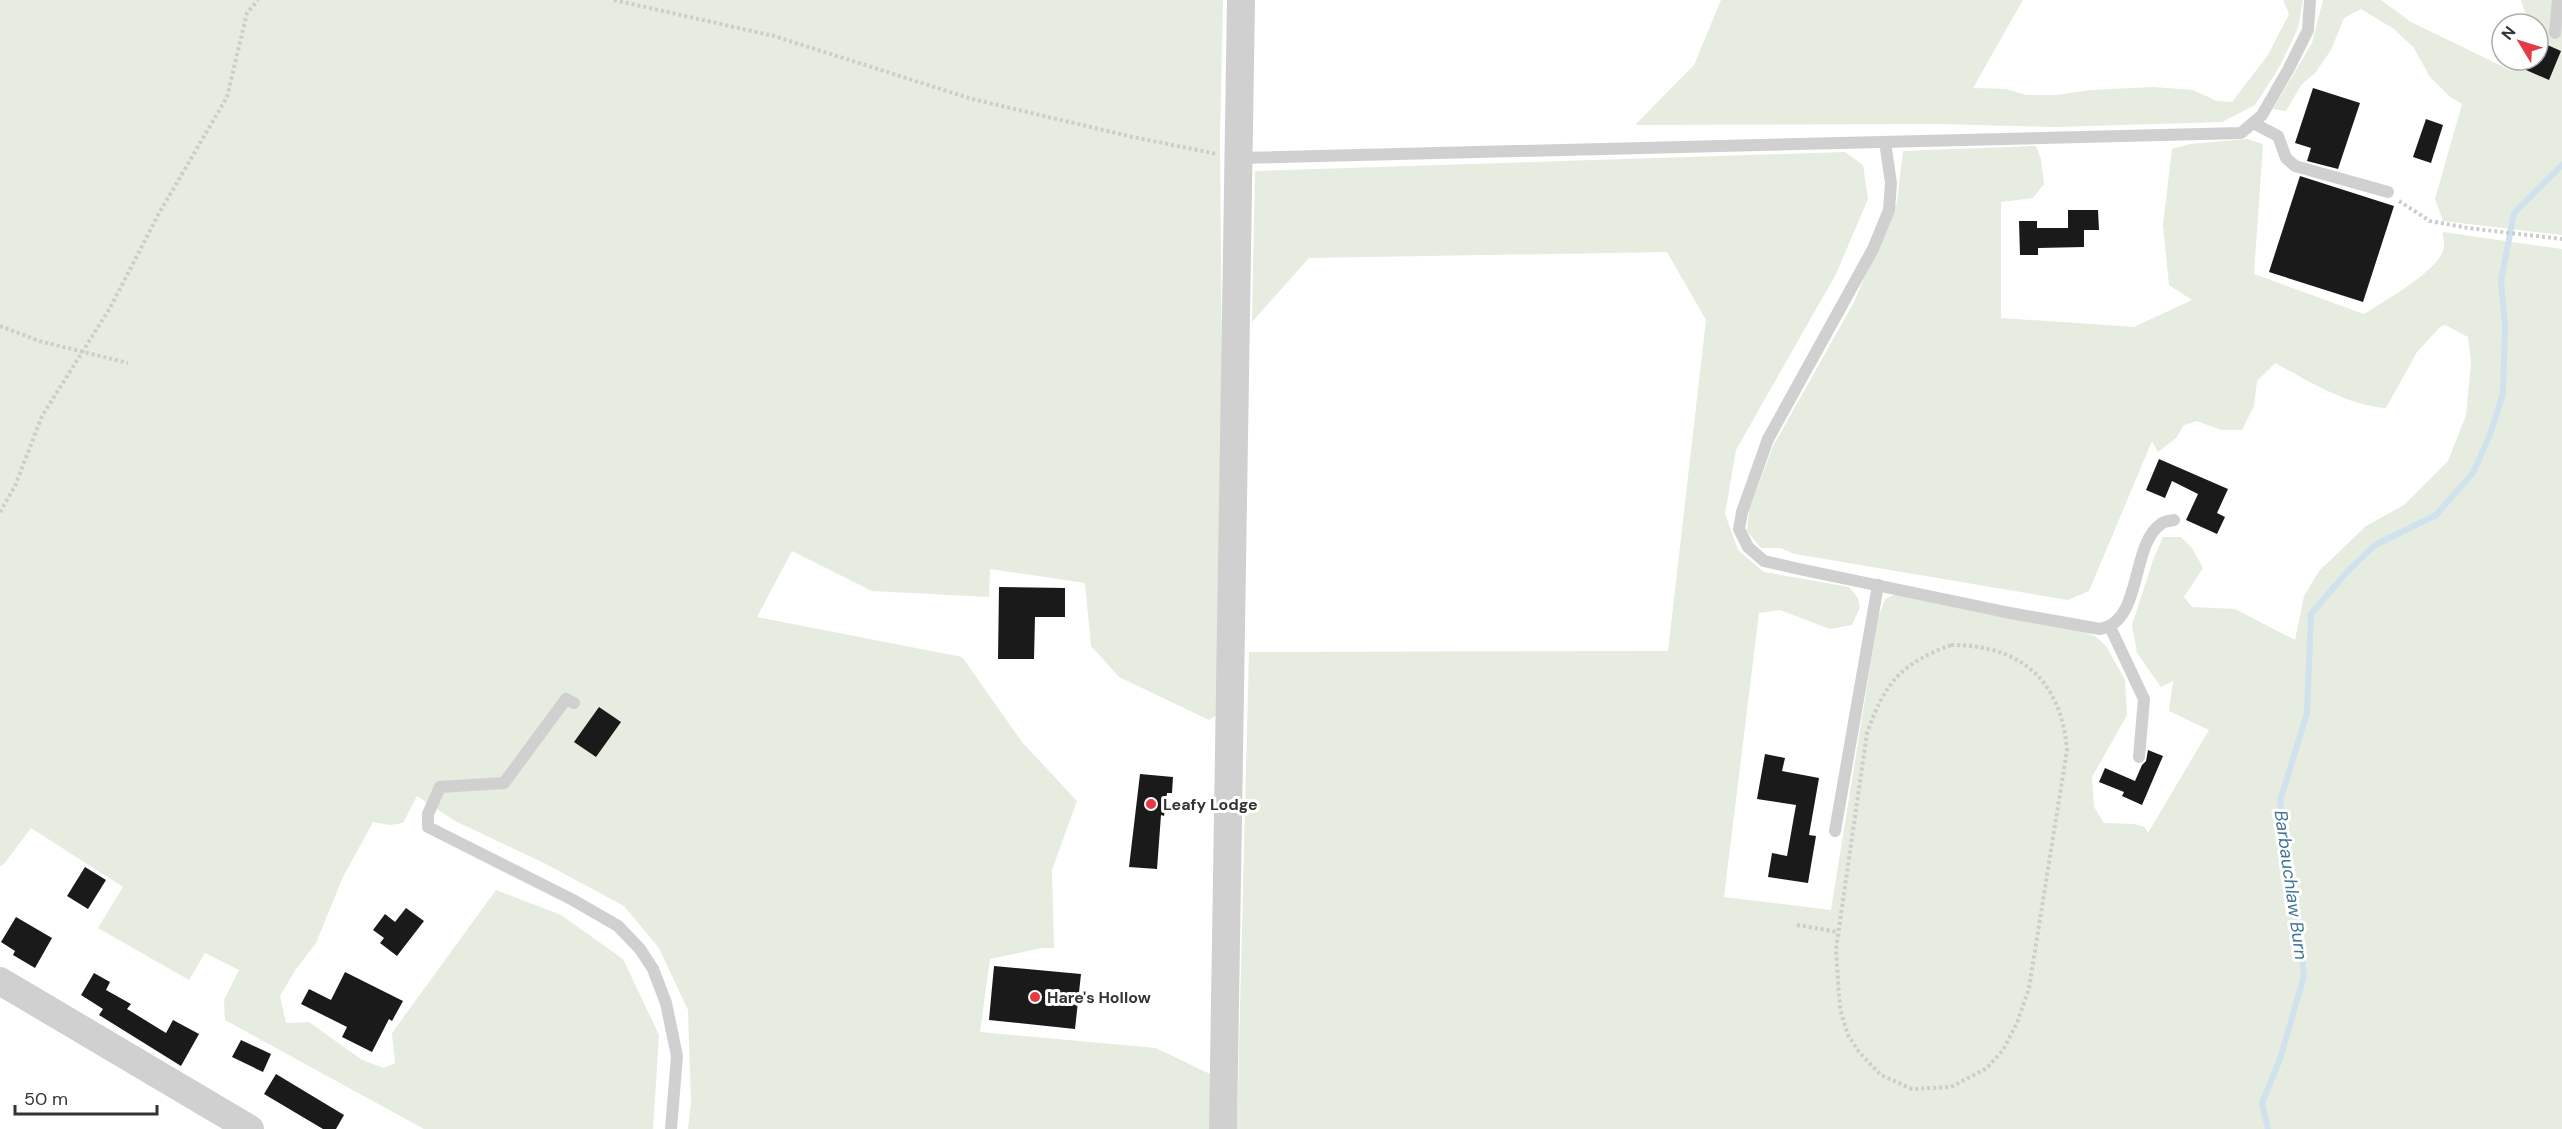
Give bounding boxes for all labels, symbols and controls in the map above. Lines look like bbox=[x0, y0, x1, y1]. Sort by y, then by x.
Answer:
north arrow bbox=[2490, 12, 2550, 72]
text: N bbox=[2497, 22, 2520, 44]
place label: Leafy Lodge bbox=[1163, 794, 1258, 815]
marker: Leafy Lodge bbox=[1144, 797, 1158, 811]
water label: Barbauchlaw Burn bbox=[2269, 809, 2313, 961]
place label: Hare's Hollow bbox=[1047, 987, 1151, 1008]
marker: Hare's Hollow bbox=[1028, 990, 1042, 1004]
scale bar bbox=[15, 1078, 158, 1116]
text: 50 m bbox=[24, 1087, 68, 1111]

